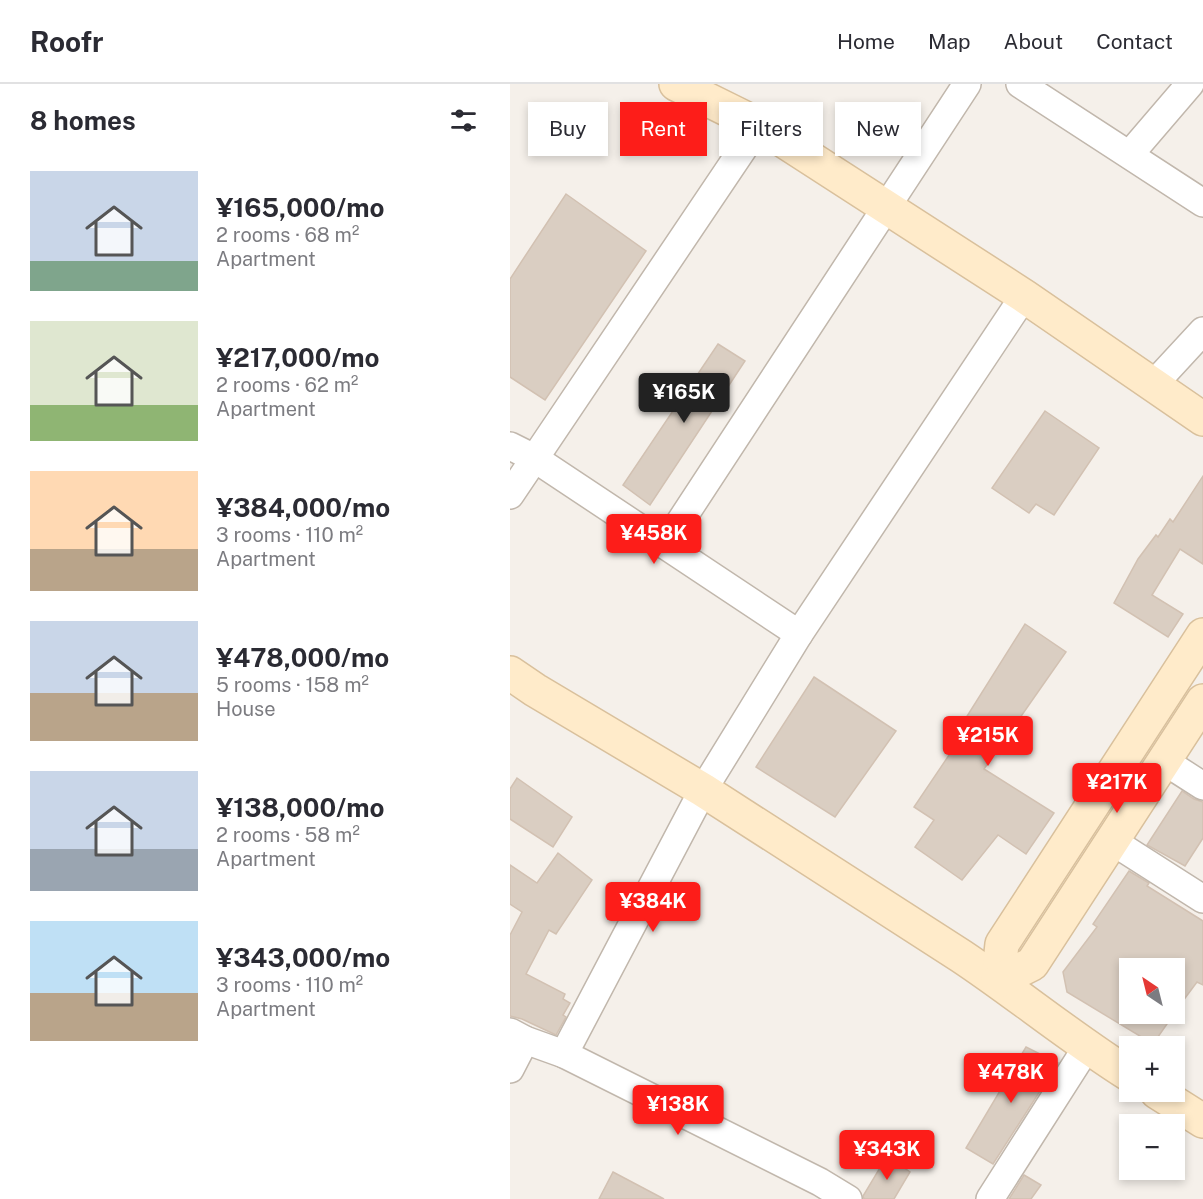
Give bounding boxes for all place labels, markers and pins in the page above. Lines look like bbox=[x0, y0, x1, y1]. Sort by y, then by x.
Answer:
pin: ¥165K bbox=[642, 373, 726, 424]
pin: ¥458K bbox=[612, 514, 696, 565]
pin: ¥215K bbox=[946, 716, 1030, 767]
pin: ¥217K bbox=[1075, 763, 1159, 814]
pin: ¥384K bbox=[611, 882, 695, 933]
pin: ¥478K bbox=[969, 1053, 1053, 1104]
pin: ¥138K bbox=[636, 1085, 720, 1136]
pin: ¥343K bbox=[845, 1130, 929, 1181]

